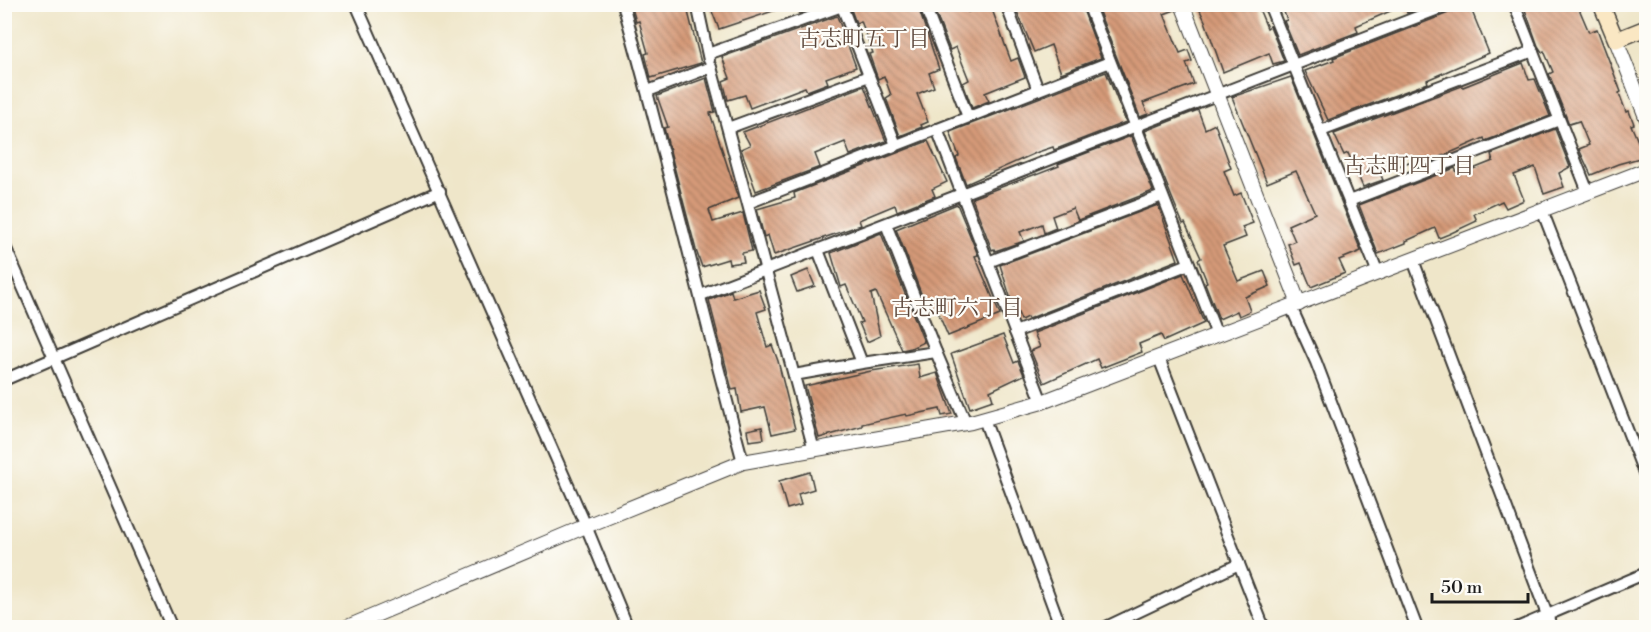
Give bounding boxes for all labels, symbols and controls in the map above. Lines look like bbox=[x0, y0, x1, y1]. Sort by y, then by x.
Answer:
district label: 古志町五丁目 bbox=[798, 26, 930, 53]
district label: 古志町四丁目 bbox=[1343, 153, 1475, 180]
district label: 古志町六丁目 bbox=[891, 295, 1023, 322]
scale bar bbox=[1432, 566, 1528, 604]
text: 50 m bbox=[1441, 576, 1483, 599]

